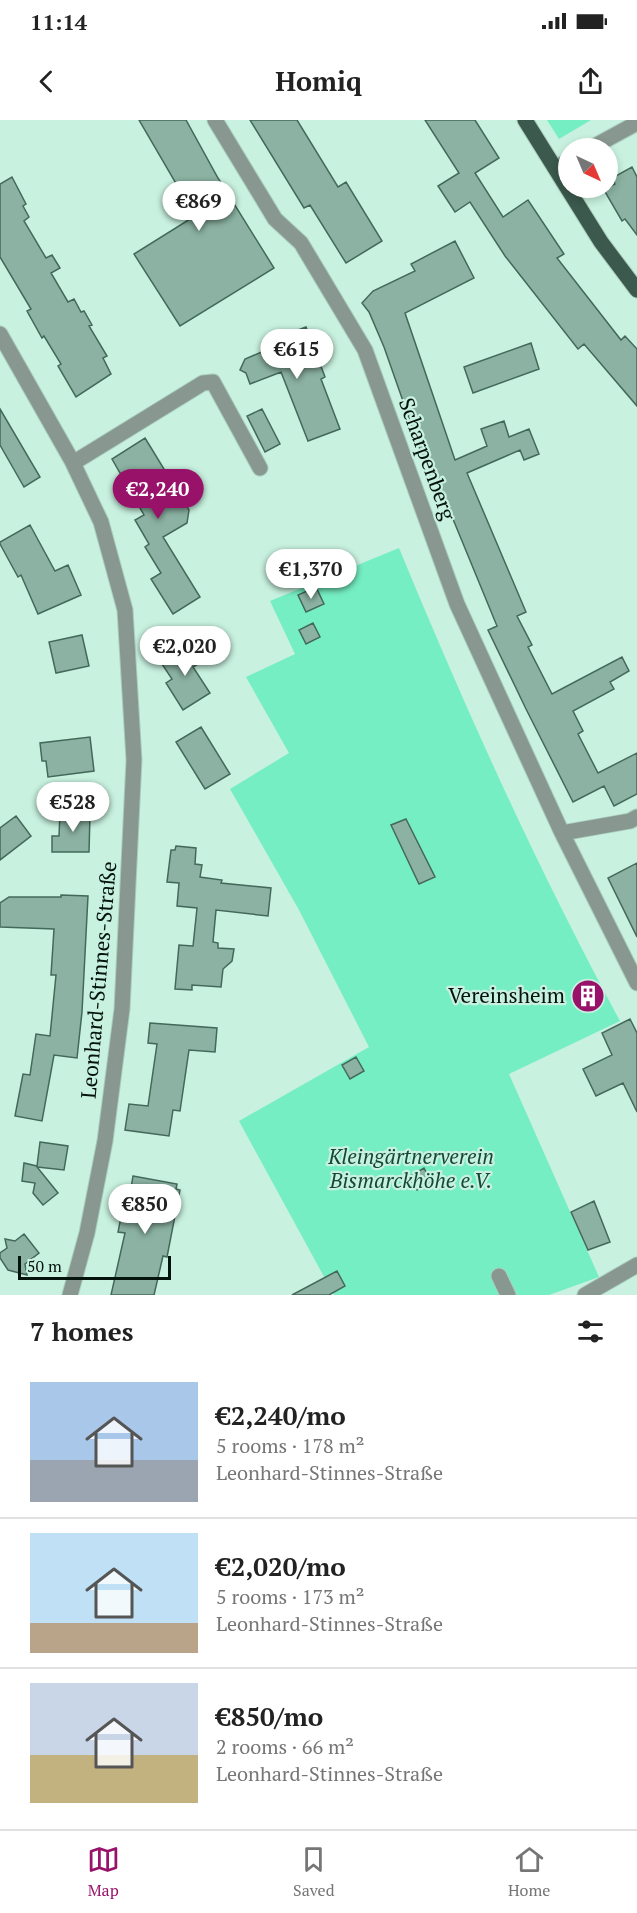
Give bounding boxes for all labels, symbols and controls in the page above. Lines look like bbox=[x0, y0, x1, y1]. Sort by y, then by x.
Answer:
text: 11:14 bbox=[30, 7, 87, 36]
text: Homiq bbox=[275, 63, 362, 99]
icon: back bbox=[30, 65, 63, 98]
icon: share bbox=[574, 65, 607, 98]
north arrow bbox=[558, 138, 618, 198]
map controls bbox=[558, 138, 618, 198]
pin: €869 bbox=[163, 181, 235, 232]
text: €869 bbox=[176, 187, 222, 214]
pin: €615 bbox=[261, 329, 333, 380]
text: €615 bbox=[274, 335, 320, 362]
street label: Scharpenberg bbox=[393, 394, 463, 525]
pin: €2,240 bbox=[109, 469, 207, 520]
text: €2,240 bbox=[127, 475, 189, 502]
pin: €1,370 bbox=[262, 549, 360, 600]
text: €1,370 bbox=[280, 555, 342, 582]
pin: €2,020 bbox=[136, 626, 234, 677]
text: €2,020 bbox=[154, 632, 216, 659]
pin: €528 bbox=[37, 782, 109, 833]
text: €528 bbox=[50, 788, 96, 815]
street label: Leonhard-Stinnes-Straße bbox=[74, 860, 122, 1100]
building icon: Vereinsheim bbox=[570, 978, 606, 1014]
place label: Vereinsheim bbox=[448, 981, 565, 1009]
park label: Kleingärtnerverein Bismarckhöhe e.V. bbox=[327, 1142, 494, 1194]
pin: €850 bbox=[109, 1184, 181, 1235]
text: €850 bbox=[122, 1190, 168, 1217]
scale bar bbox=[18, 1253, 171, 1280]
text: 50 m bbox=[27, 1255, 62, 1277]
text: 7 homes bbox=[30, 1314, 134, 1348]
icon: filters bbox=[574, 1315, 607, 1348]
text: €2,240/mo bbox=[216, 1398, 346, 1432]
icon: home bbox=[78, 1406, 150, 1478]
text: 5 rooms · 178 m² bbox=[216, 1432, 364, 1459]
text: Leonhard-Stinnes-Straße bbox=[216, 1459, 443, 1486]
text: €2,020/mo bbox=[216, 1549, 346, 1583]
icon: home bbox=[78, 1557, 150, 1629]
text: 5 rooms · 173 m² bbox=[216, 1583, 364, 1610]
text: Leonhard-Stinnes-Straße bbox=[216, 1610, 443, 1637]
text: €850/mo bbox=[216, 1699, 323, 1733]
icon: home bbox=[78, 1707, 150, 1779]
text: 2 rooms · 66 m² bbox=[216, 1733, 354, 1760]
text: Leonhard-Stinnes-Straße bbox=[216, 1760, 443, 1787]
tab: Map bbox=[87, 1843, 120, 1901]
tab: Saved bbox=[293, 1843, 335, 1901]
tab: Home bbox=[508, 1843, 550, 1901]

